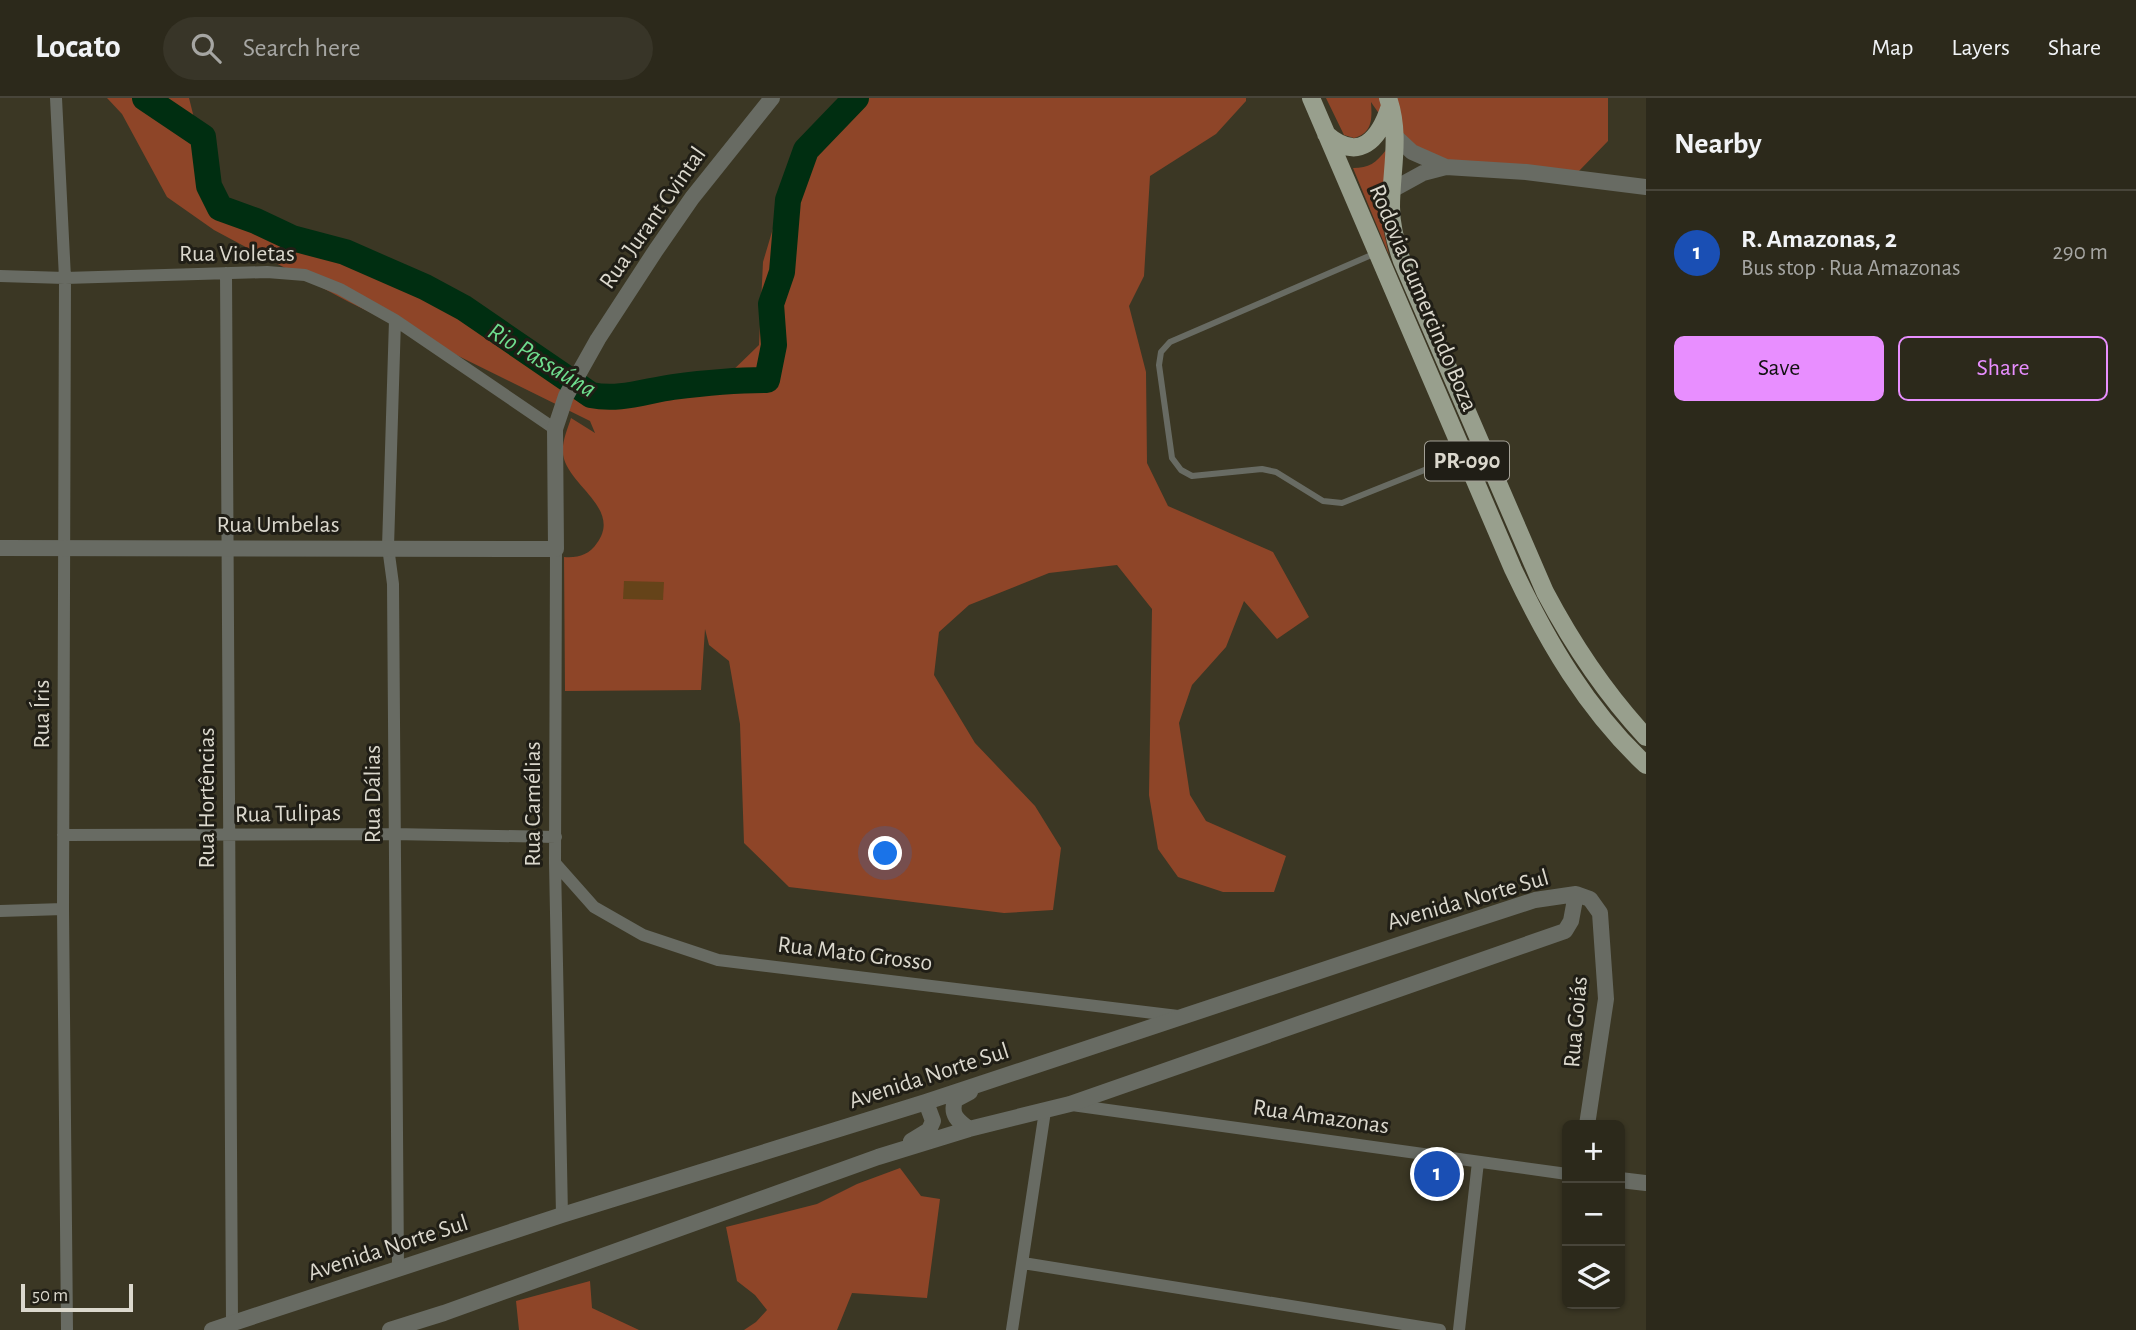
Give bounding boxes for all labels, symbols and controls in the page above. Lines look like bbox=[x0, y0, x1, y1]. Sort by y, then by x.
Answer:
search box bbox=[163, 17, 653, 80]
icon: search bbox=[187, 29, 225, 67]
text: Locato bbox=[35, 31, 121, 64]
text: Search here bbox=[243, 35, 360, 61]
text: Map bbox=[1871, 36, 1913, 60]
text: Layers bbox=[1951, 36, 2010, 60]
text: Share bbox=[2048, 36, 2101, 60]
text: Nearby bbox=[1674, 129, 1762, 159]
street label: Rua Jurant Cvintal bbox=[595, 143, 711, 293]
street label: Rodovia Gumercindo Boza bbox=[1364, 181, 1482, 415]
text: R. Amazonas, 2 bbox=[1741, 226, 1897, 252]
text: 1 bbox=[1693, 241, 1701, 264]
text: 290 m bbox=[2052, 241, 2108, 264]
street label: Rua Violetas bbox=[179, 242, 295, 266]
text: Bus stop · Rua Amazonas bbox=[1741, 257, 1961, 280]
water label: Rio Passaúna bbox=[483, 318, 601, 402]
button: Save bbox=[1674, 336, 1884, 401]
button: Share bbox=[1898, 336, 2108, 401]
road number: PR-090 bbox=[1425, 442, 1509, 480]
street label: Rua Umbelas bbox=[216, 513, 340, 537]
street label: Rua Íris bbox=[28, 680, 54, 748]
street label: Rua Hortências bbox=[195, 727, 219, 869]
street label: Rua Camélias bbox=[521, 741, 545, 867]
street label: Rua Dálias bbox=[361, 745, 385, 843]
street label: Rua Tulipas bbox=[235, 801, 341, 827]
your location bbox=[868, 836, 902, 870]
street label: Avenida Norte Sul bbox=[1384, 865, 1552, 935]
street label: Rua Mato Grosso bbox=[776, 933, 934, 975]
street label: Rua Goiás bbox=[1560, 975, 1592, 1069]
street label: Avenida Norte Sul bbox=[846, 1039, 1012, 1113]
street label: Rua Amazonas bbox=[1251, 1096, 1391, 1138]
map controls bbox=[1562, 1120, 1625, 1309]
button: + bbox=[1562, 1120, 1625, 1183]
pin: 1 bbox=[1414, 1148, 1460, 1200]
button: − bbox=[1562, 1183, 1625, 1246]
street label: Avenida Norte Sul bbox=[305, 1211, 471, 1285]
button: layers bbox=[1562, 1246, 1625, 1309]
scale bar bbox=[21, 1281, 133, 1313]
text: 50 m bbox=[32, 1286, 68, 1305]

